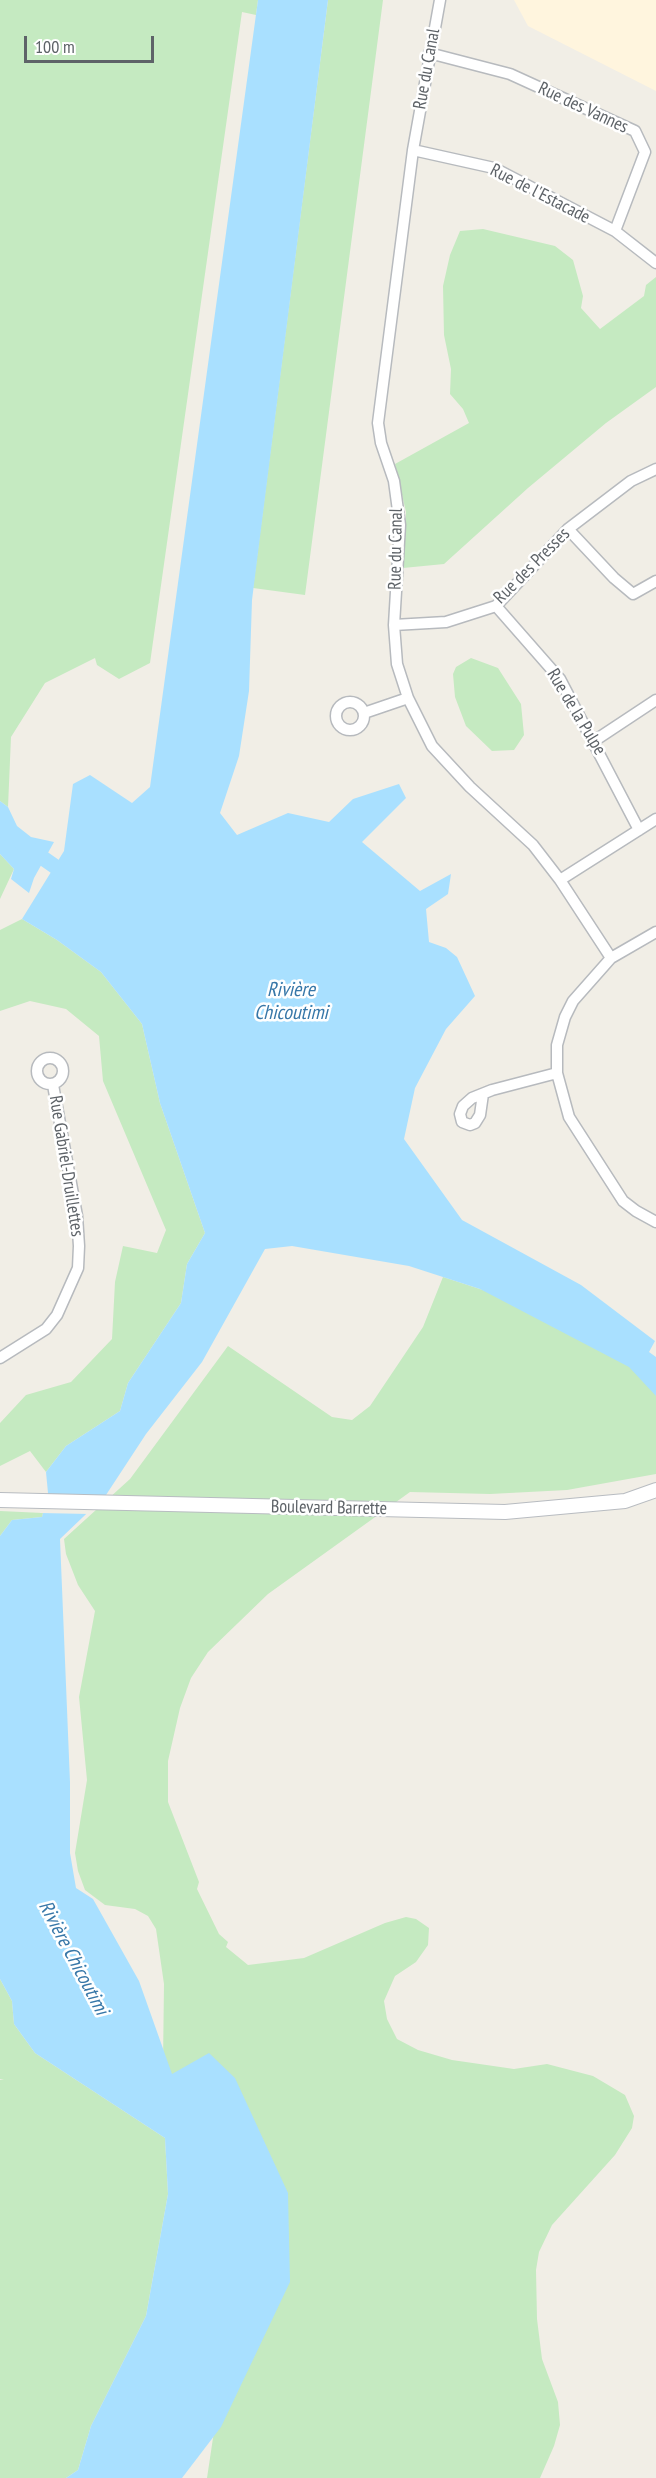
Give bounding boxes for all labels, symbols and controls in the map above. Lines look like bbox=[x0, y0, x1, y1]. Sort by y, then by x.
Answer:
scale bar bbox=[27, 24, 158, 62]
street label: Rue du Canal bbox=[409, 27, 445, 111]
text: 100 m bbox=[35, 35, 75, 58]
street label: Rue des Vannes bbox=[535, 78, 631, 138]
street label: Rue de l'Estacade bbox=[487, 160, 593, 228]
street label: Rue du Canal bbox=[384, 508, 408, 590]
street label: Rue des Presses bbox=[490, 524, 574, 608]
street label: Rue de la Pulpe bbox=[542, 665, 610, 759]
water label: Rivière Chicoutimi bbox=[254, 978, 328, 1025]
street label: Rue Gabriel-Druillettes bbox=[44, 1094, 88, 1238]
street label: Boulevard Barrette bbox=[271, 1496, 387, 1520]
water label: Rivière Chicoutimi bbox=[33, 1897, 113, 2019]

